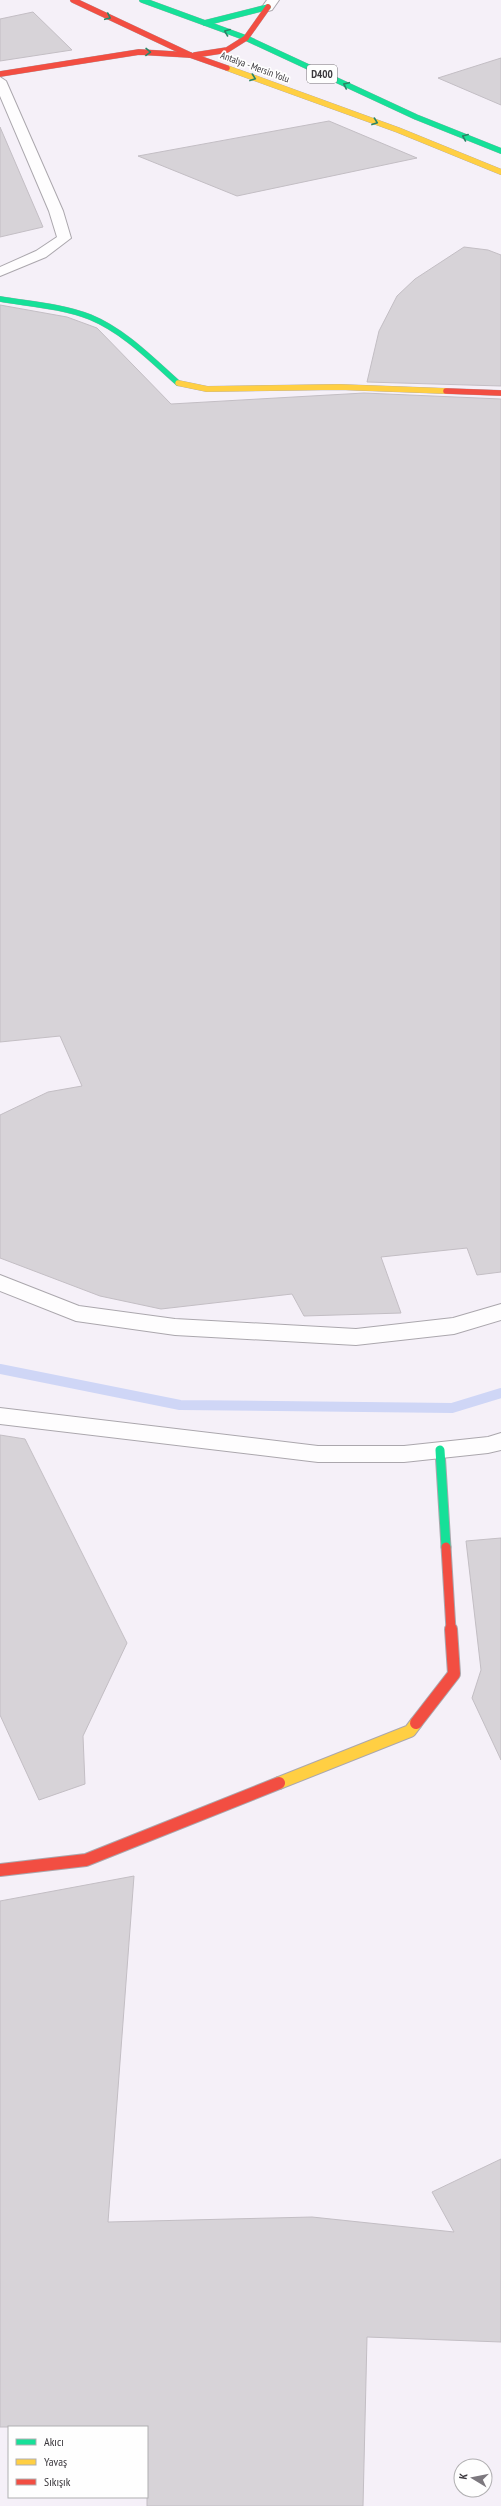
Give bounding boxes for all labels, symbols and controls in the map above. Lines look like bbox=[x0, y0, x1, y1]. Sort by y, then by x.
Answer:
one-way arrow bbox=[104, 12, 112, 20]
one-way arrow bbox=[224, 28, 231, 36]
one-way arrow bbox=[145, 48, 151, 56]
street label: Antalya - Mersin Yolu bbox=[219, 49, 291, 85]
road number: D400 bbox=[307, 65, 337, 83]
one-way arrow bbox=[249, 73, 256, 82]
one-way arrow bbox=[342, 82, 350, 90]
one-way arrow bbox=[372, 117, 379, 125]
one-way arrow bbox=[461, 133, 468, 141]
legend bbox=[8, 2426, 148, 2498]
text: Akıcı bbox=[44, 2434, 64, 2449]
text: Yavaş bbox=[44, 2454, 67, 2469]
north arrow bbox=[453, 2458, 493, 2498]
text: K bbox=[456, 2472, 471, 2480]
text: Sıkışık bbox=[44, 2474, 71, 2489]

